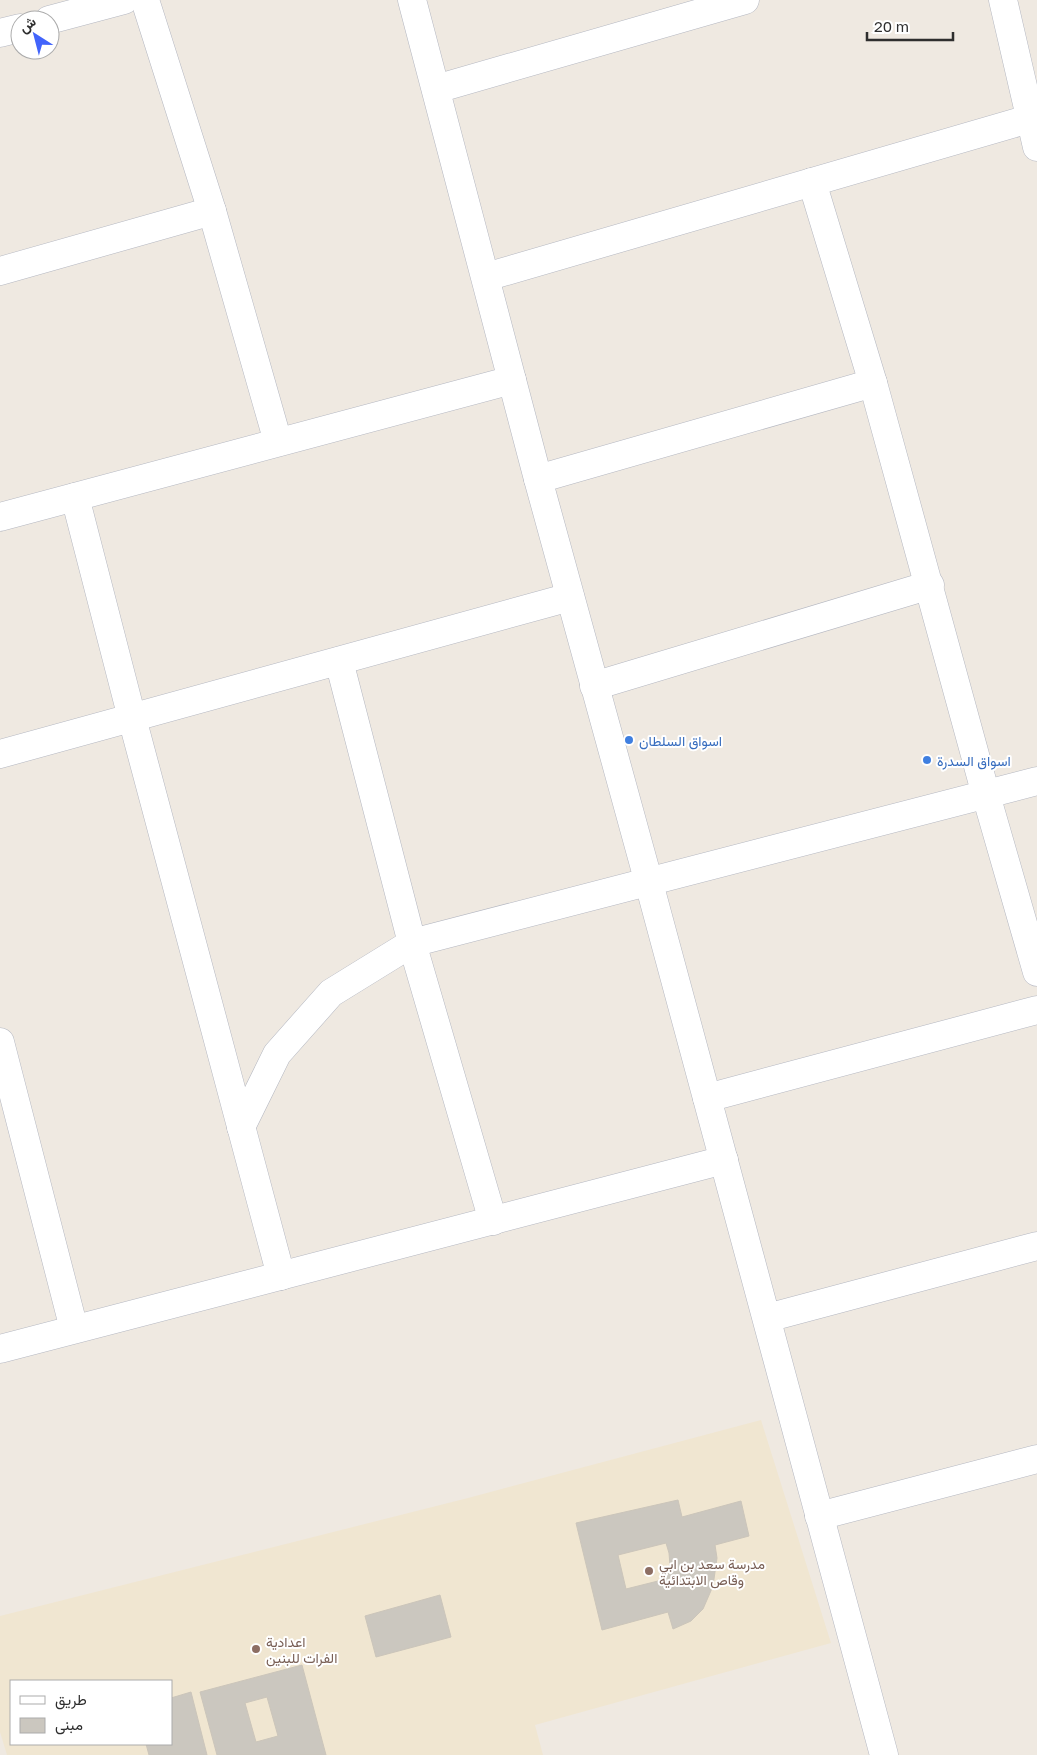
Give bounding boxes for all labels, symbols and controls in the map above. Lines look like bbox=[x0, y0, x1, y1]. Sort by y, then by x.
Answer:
north arrow bbox=[10, 10, 60, 60]
scale bar bbox=[867, 10, 953, 42]
text: ش bbox=[15, 12, 40, 37]
text: 20 m bbox=[874, 17, 909, 35]
place label: اسواق السلطان bbox=[639, 732, 722, 750]
marker: اسواق السلطان bbox=[623, 734, 635, 746]
place label: اسواق السدرة bbox=[937, 752, 1011, 770]
marker: اسواق السدرة bbox=[921, 754, 933, 766]
place label: مدرسة سعد بن ابي وقاص الابتدائية bbox=[659, 1555, 765, 1589]
marker: مدرسة سعد بن ابي وقاص الابتدائية bbox=[643, 1565, 655, 1577]
place label: اعدادية الفرات للبنين bbox=[266, 1633, 337, 1667]
marker: اعدادية الفرات للبنين bbox=[250, 1643, 262, 1655]
legend bbox=[10, 1680, 172, 1745]
text: طريق bbox=[55, 1690, 87, 1710]
text: مبنى bbox=[55, 1715, 83, 1735]

